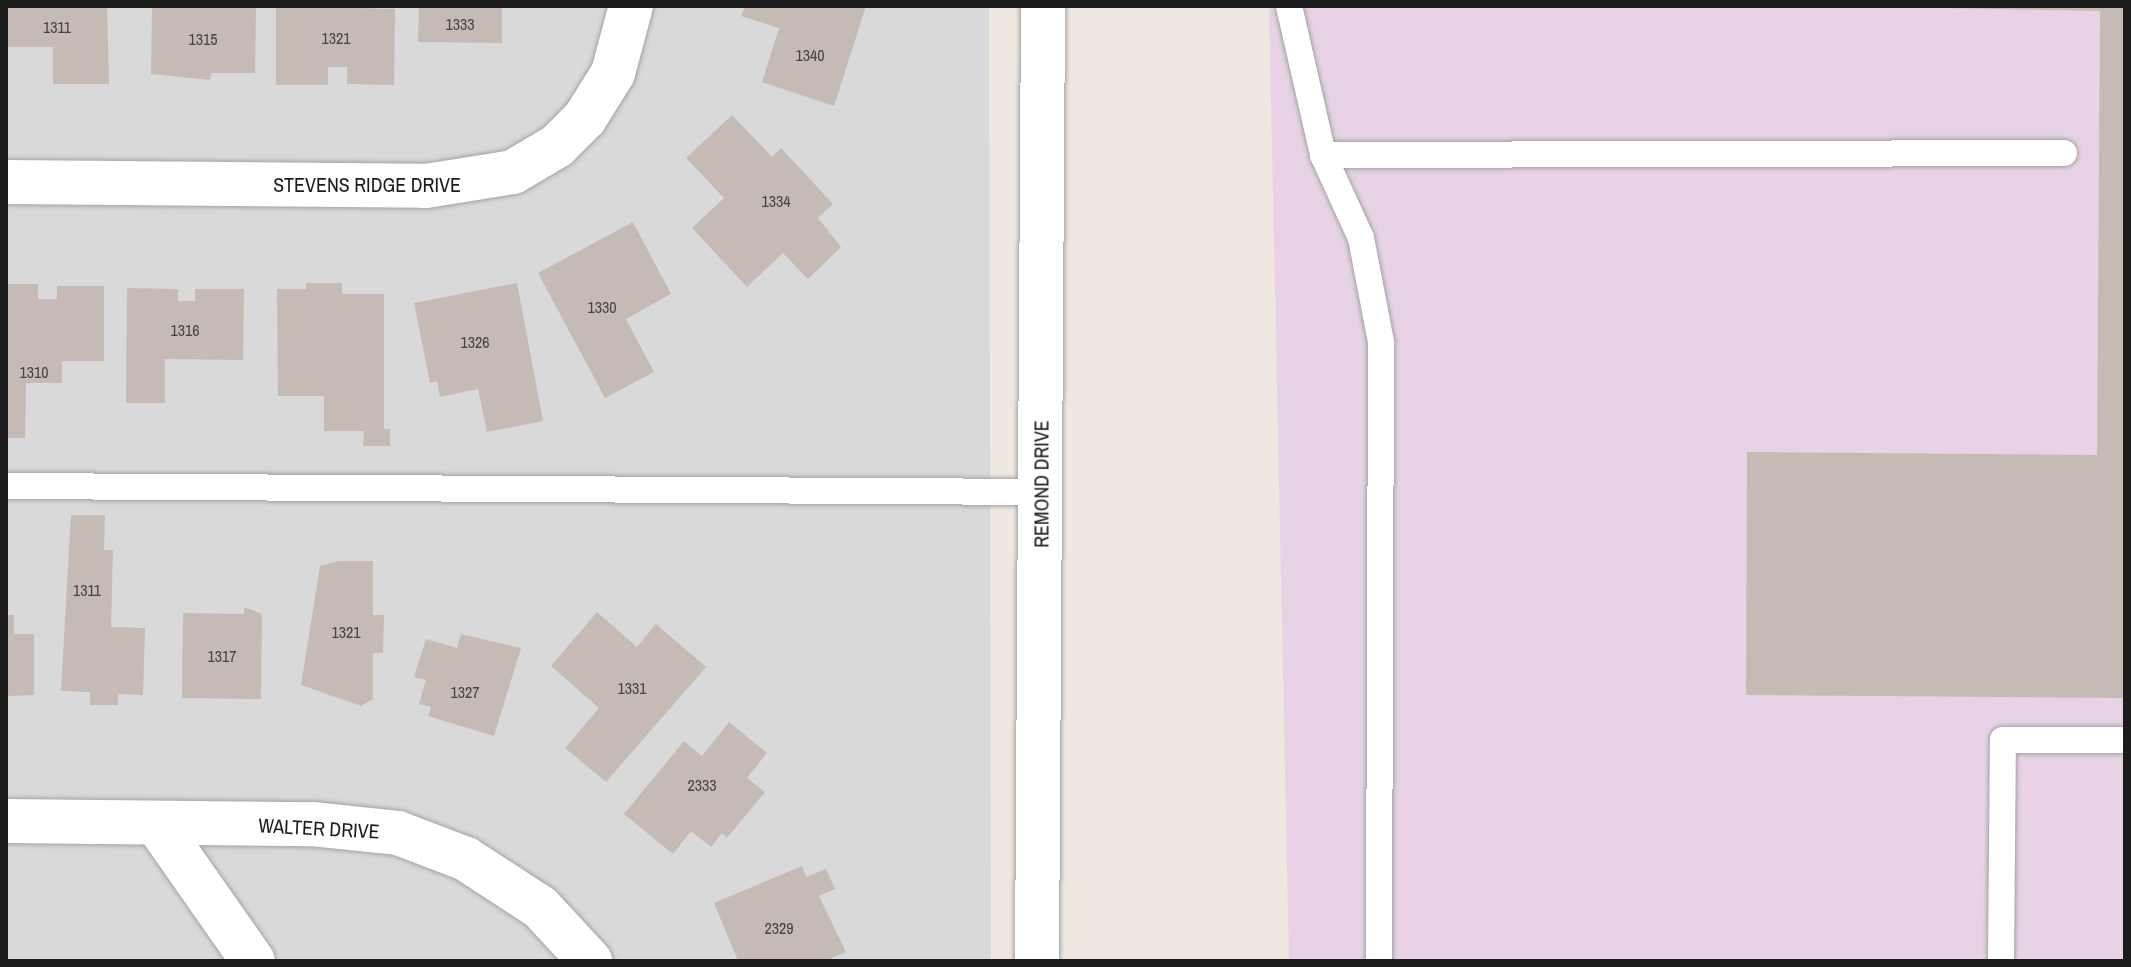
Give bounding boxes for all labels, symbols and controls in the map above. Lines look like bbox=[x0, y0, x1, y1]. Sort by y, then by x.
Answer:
house number: 1333 bbox=[445, 14, 475, 34]
house number: 1311 bbox=[43, 17, 71, 37]
house number: 1321 bbox=[321, 28, 351, 48]
house number: 1315 bbox=[188, 29, 218, 49]
house number: 1340 bbox=[795, 45, 825, 65]
street label: STEVENS RIDGE DRIVE bbox=[273, 172, 461, 196]
house number: 1334 bbox=[761, 191, 791, 211]
house number: 1330 bbox=[587, 297, 617, 317]
house number: 1316 bbox=[170, 320, 200, 340]
house number: 1326 bbox=[460, 332, 490, 352]
house number: 1310 bbox=[19, 362, 49, 382]
street label: REMOND DRIVE bbox=[1029, 420, 1053, 548]
house number: 1311 bbox=[73, 580, 101, 600]
house number: 1321 bbox=[331, 622, 361, 642]
house number: 1317 bbox=[207, 646, 237, 666]
house number: 1331 bbox=[617, 678, 647, 698]
house number: 1327 bbox=[450, 682, 480, 702]
house number: 2333 bbox=[687, 775, 717, 795]
street label: WALTER DRIVE bbox=[258, 813, 380, 843]
house number: 2329 bbox=[764, 918, 794, 938]

